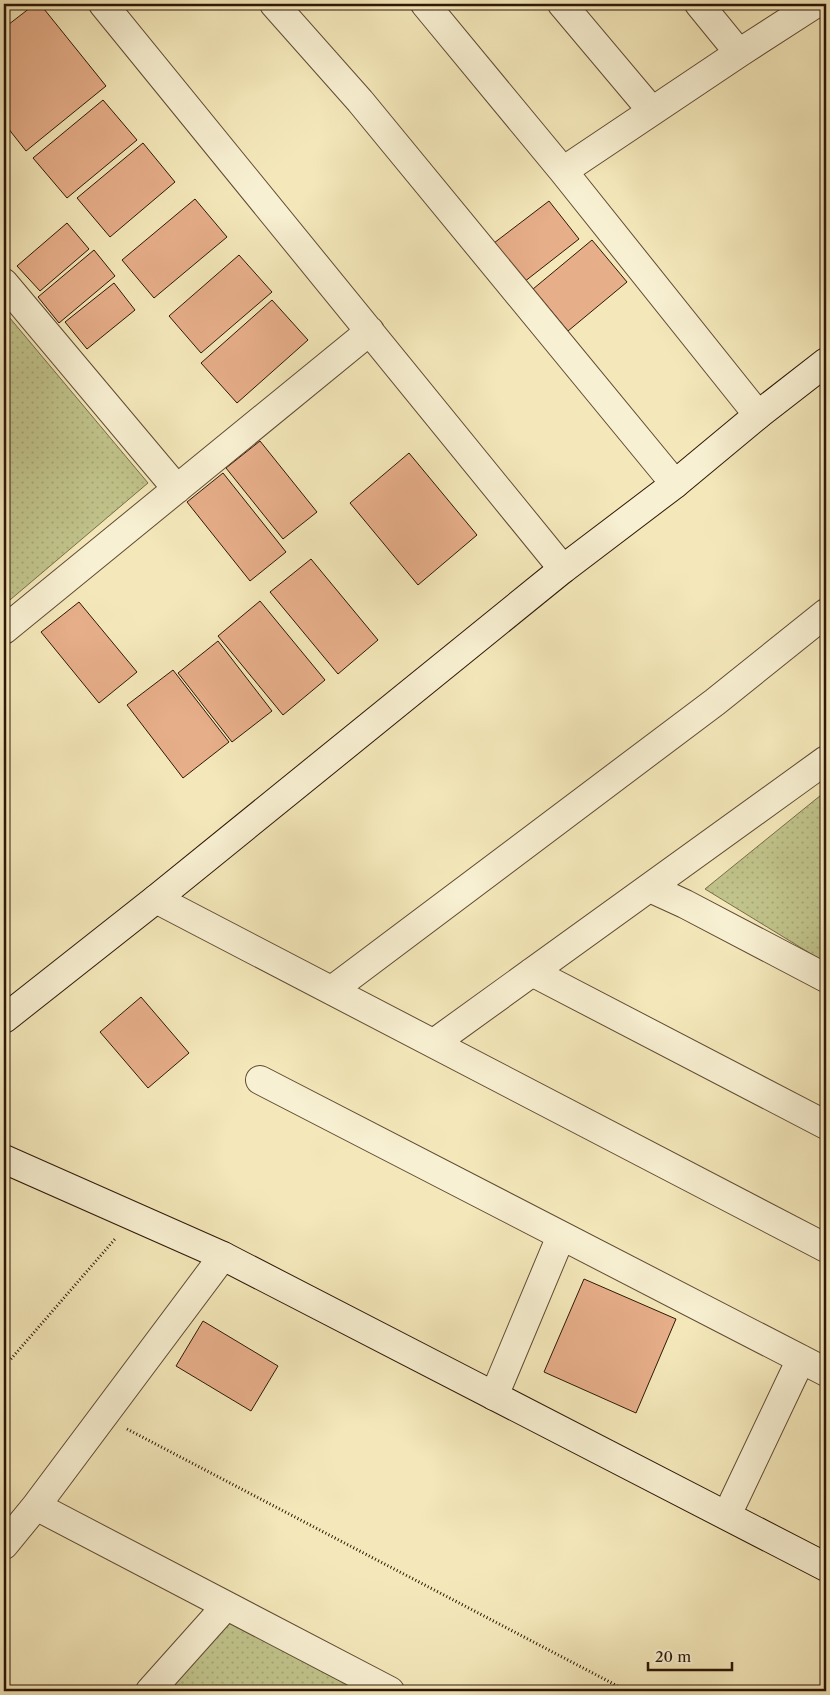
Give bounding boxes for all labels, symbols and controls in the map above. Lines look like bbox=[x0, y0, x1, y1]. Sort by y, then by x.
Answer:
scale bar bbox=[648, 1640, 731, 1672]
text: 20 m bbox=[655, 1647, 691, 1666]

